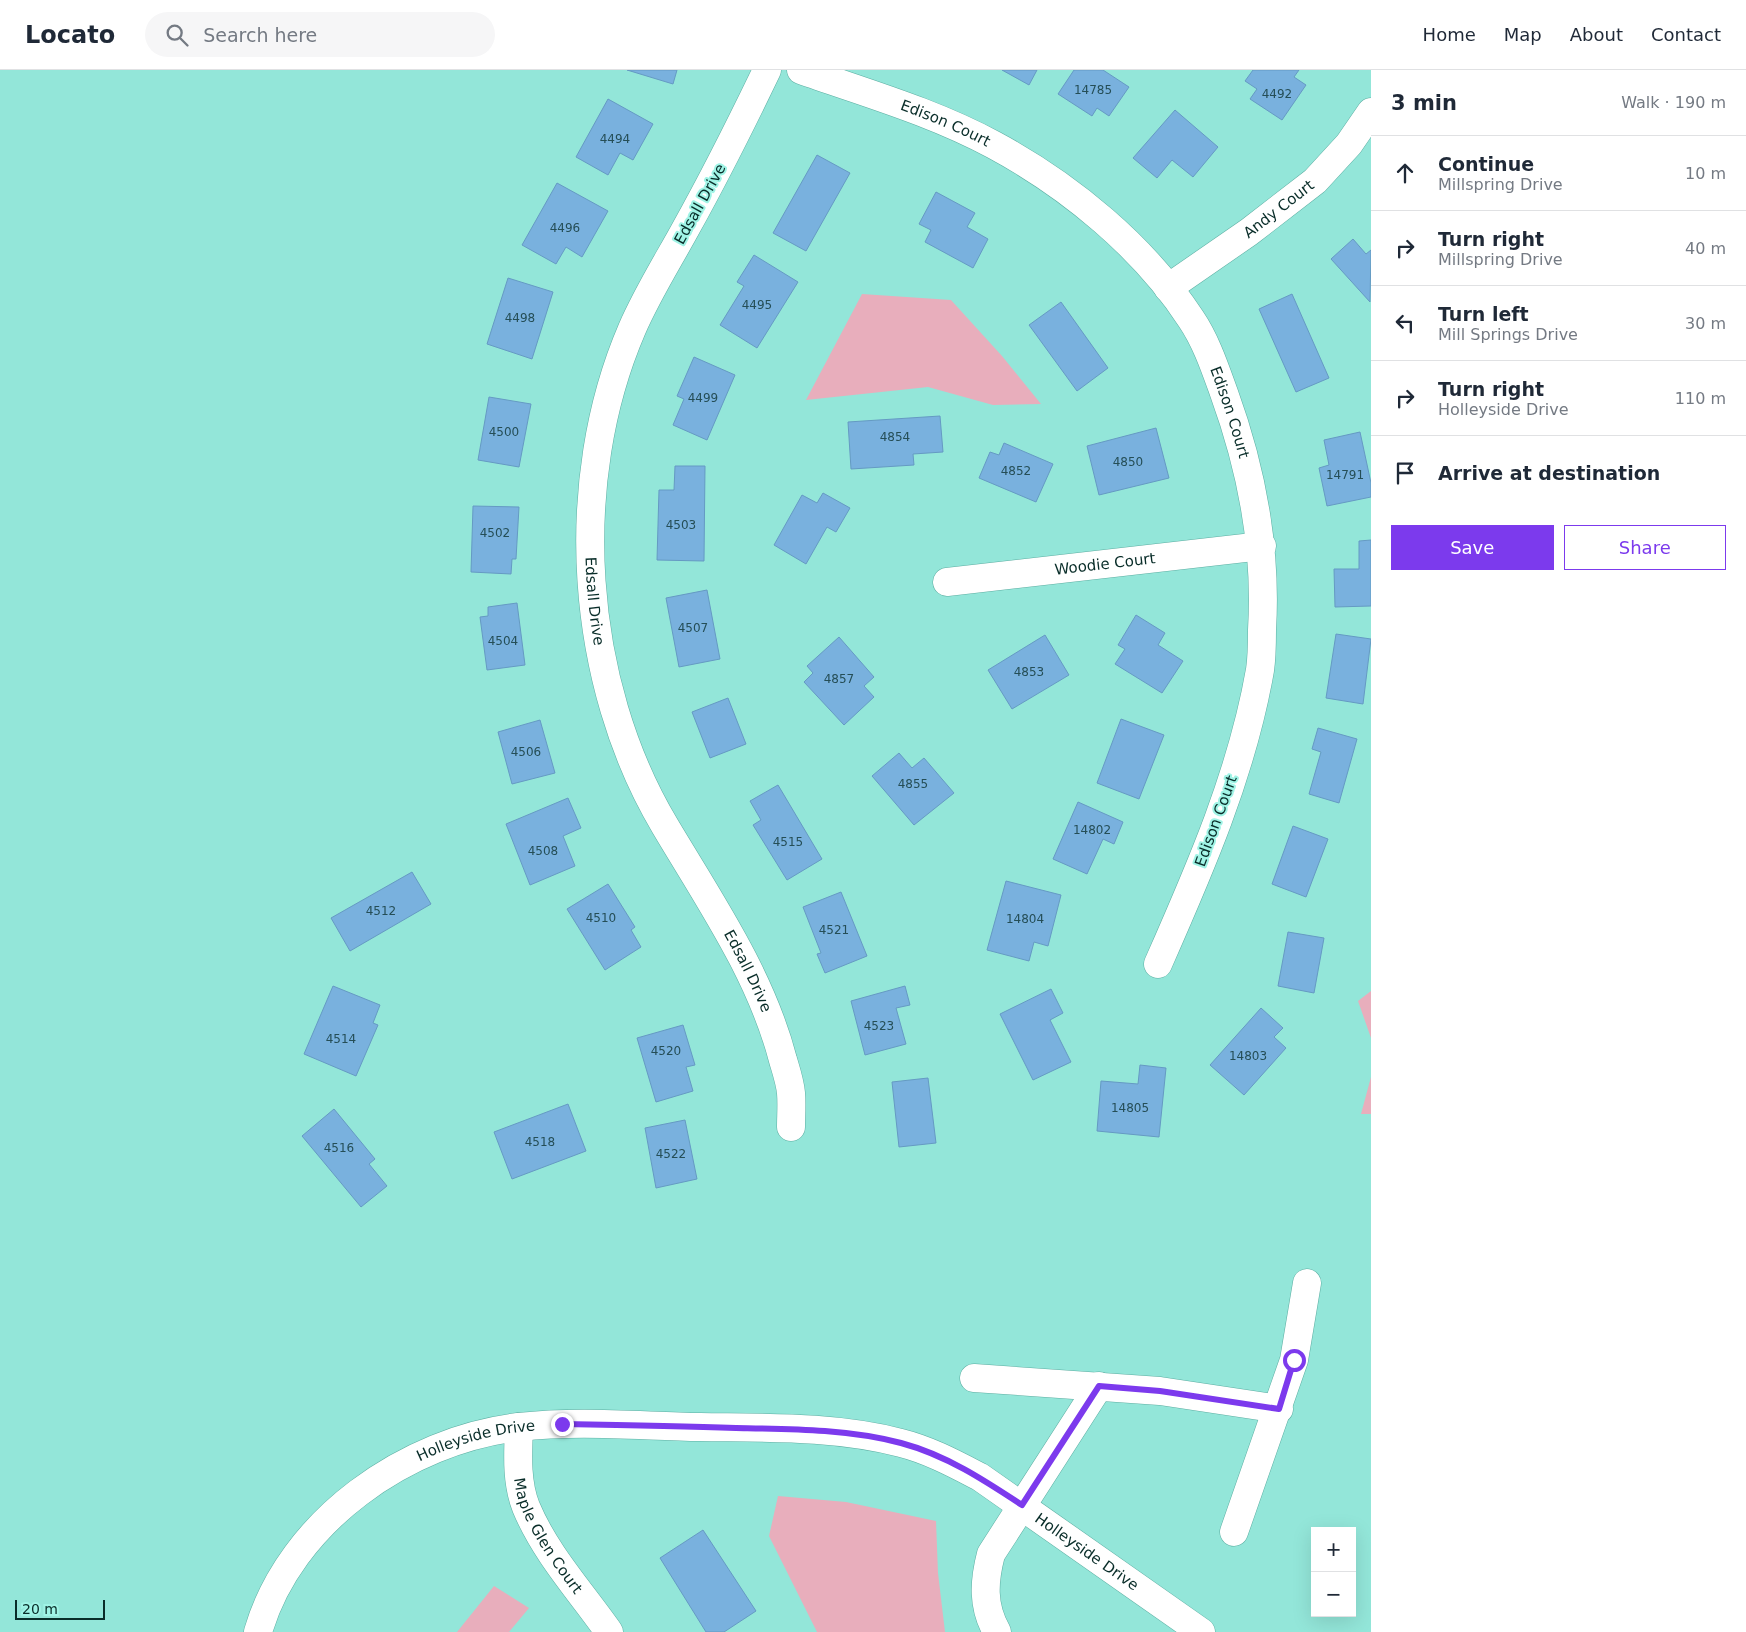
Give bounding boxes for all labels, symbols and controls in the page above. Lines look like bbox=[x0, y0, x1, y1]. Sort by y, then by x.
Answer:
search box bbox=[145, 12, 495, 57]
text: Locato bbox=[25, 21, 115, 49]
icon: search bbox=[163, 21, 191, 49]
text: Search here bbox=[203, 24, 317, 46]
text: Home bbox=[1423, 24, 1476, 45]
text: Map bbox=[1504, 24, 1542, 45]
text: About bbox=[1570, 24, 1623, 45]
text: Contact bbox=[1651, 24, 1721, 45]
house number: 14785 bbox=[1074, 83, 1112, 97]
house number: 4492 bbox=[1262, 87, 1292, 101]
text: 3 min bbox=[1391, 91, 1457, 115]
text: Walk · 190 m bbox=[1621, 93, 1726, 112]
street label: Edison Court bbox=[898, 96, 993, 150]
house number: 4494 bbox=[600, 132, 630, 146]
text: Continue bbox=[1438, 153, 1534, 175]
icon: ahead bbox=[1391, 159, 1419, 187]
street label: Edsall Drive bbox=[671, 161, 729, 247]
text: 10 m bbox=[1685, 164, 1726, 183]
text: Millspring Drive bbox=[1438, 175, 1563, 194]
street label: Andy Court bbox=[1240, 176, 1318, 242]
house number: 4496 bbox=[550, 221, 580, 235]
text: Turn right bbox=[1438, 228, 1544, 250]
icon: right bbox=[1391, 234, 1419, 262]
text: 40 m bbox=[1685, 239, 1726, 258]
text: Millspring Drive bbox=[1438, 250, 1563, 269]
house number: 4495 bbox=[742, 298, 772, 312]
text: Turn left bbox=[1438, 303, 1529, 325]
icon: left bbox=[1391, 309, 1419, 337]
house number: 4498 bbox=[505, 311, 535, 325]
text: 30 m bbox=[1685, 314, 1726, 333]
text: Mill Springs Drive bbox=[1438, 325, 1578, 344]
street label: Edison Court bbox=[1206, 364, 1253, 460]
text: Turn right bbox=[1438, 378, 1544, 400]
icon: right bbox=[1391, 384, 1419, 412]
text: 110 m bbox=[1675, 389, 1726, 408]
house number: 4499 bbox=[688, 391, 718, 405]
text: Holleyside Drive bbox=[1438, 400, 1569, 419]
house number: 4500 bbox=[489, 425, 519, 439]
house number: 4854 bbox=[880, 430, 910, 444]
house number: 4850 bbox=[1113, 455, 1143, 469]
icon: arrive bbox=[1391, 459, 1419, 487]
text: Arrive at destination bbox=[1438, 462, 1660, 484]
house number: 4852 bbox=[1001, 464, 1031, 478]
house number: 14791 bbox=[1326, 468, 1364, 482]
house number: 4503 bbox=[666, 518, 696, 532]
button: Save bbox=[1391, 525, 1554, 570]
button: Share bbox=[1564, 525, 1726, 570]
house number: 4502 bbox=[480, 526, 510, 540]
street label: Woodie Court bbox=[1054, 549, 1156, 579]
street label: Edsall Drive bbox=[581, 556, 608, 647]
house number: 4507 bbox=[678, 621, 708, 635]
house number: 4504 bbox=[488, 634, 518, 648]
house number: 4853 bbox=[1014, 665, 1044, 679]
house number: 4857 bbox=[824, 672, 854, 686]
house number: 4506 bbox=[511, 745, 541, 759]
street label: Edison Court bbox=[1191, 773, 1241, 869]
house number: 4855 bbox=[898, 777, 928, 791]
house number: 14802 bbox=[1073, 823, 1111, 837]
house number: 4515 bbox=[773, 835, 803, 849]
house number: 4508 bbox=[528, 844, 558, 858]
house number: 4512 bbox=[366, 904, 396, 918]
house number: 4510 bbox=[586, 911, 616, 925]
house number: 14804 bbox=[1006, 912, 1044, 926]
house number: 4521 bbox=[819, 923, 849, 937]
street label: Edsall Drive bbox=[720, 927, 775, 1015]
house number: 4523 bbox=[864, 1019, 894, 1033]
house number: 4514 bbox=[326, 1032, 356, 1046]
house number: 4520 bbox=[651, 1044, 681, 1058]
house number: 14803 bbox=[1229, 1049, 1267, 1063]
house number: 14805 bbox=[1111, 1101, 1149, 1115]
house number: 4518 bbox=[525, 1135, 555, 1149]
house number: 4516 bbox=[324, 1141, 354, 1155]
house number: 4522 bbox=[656, 1147, 686, 1161]
route start bbox=[1283, 1349, 1306, 1372]
route end bbox=[551, 1413, 574, 1436]
street label: Holleyside Drive bbox=[414, 1416, 536, 1465]
street label: Maple Glen Court bbox=[510, 1476, 586, 1597]
street label: Holleyside Drive bbox=[1031, 1509, 1142, 1594]
map controls bbox=[1311, 1527, 1356, 1617]
button: + bbox=[1311, 1527, 1356, 1572]
button: − bbox=[1311, 1572, 1356, 1617]
scale bar bbox=[15, 1597, 105, 1620]
text: 20 m bbox=[22, 1601, 58, 1617]

